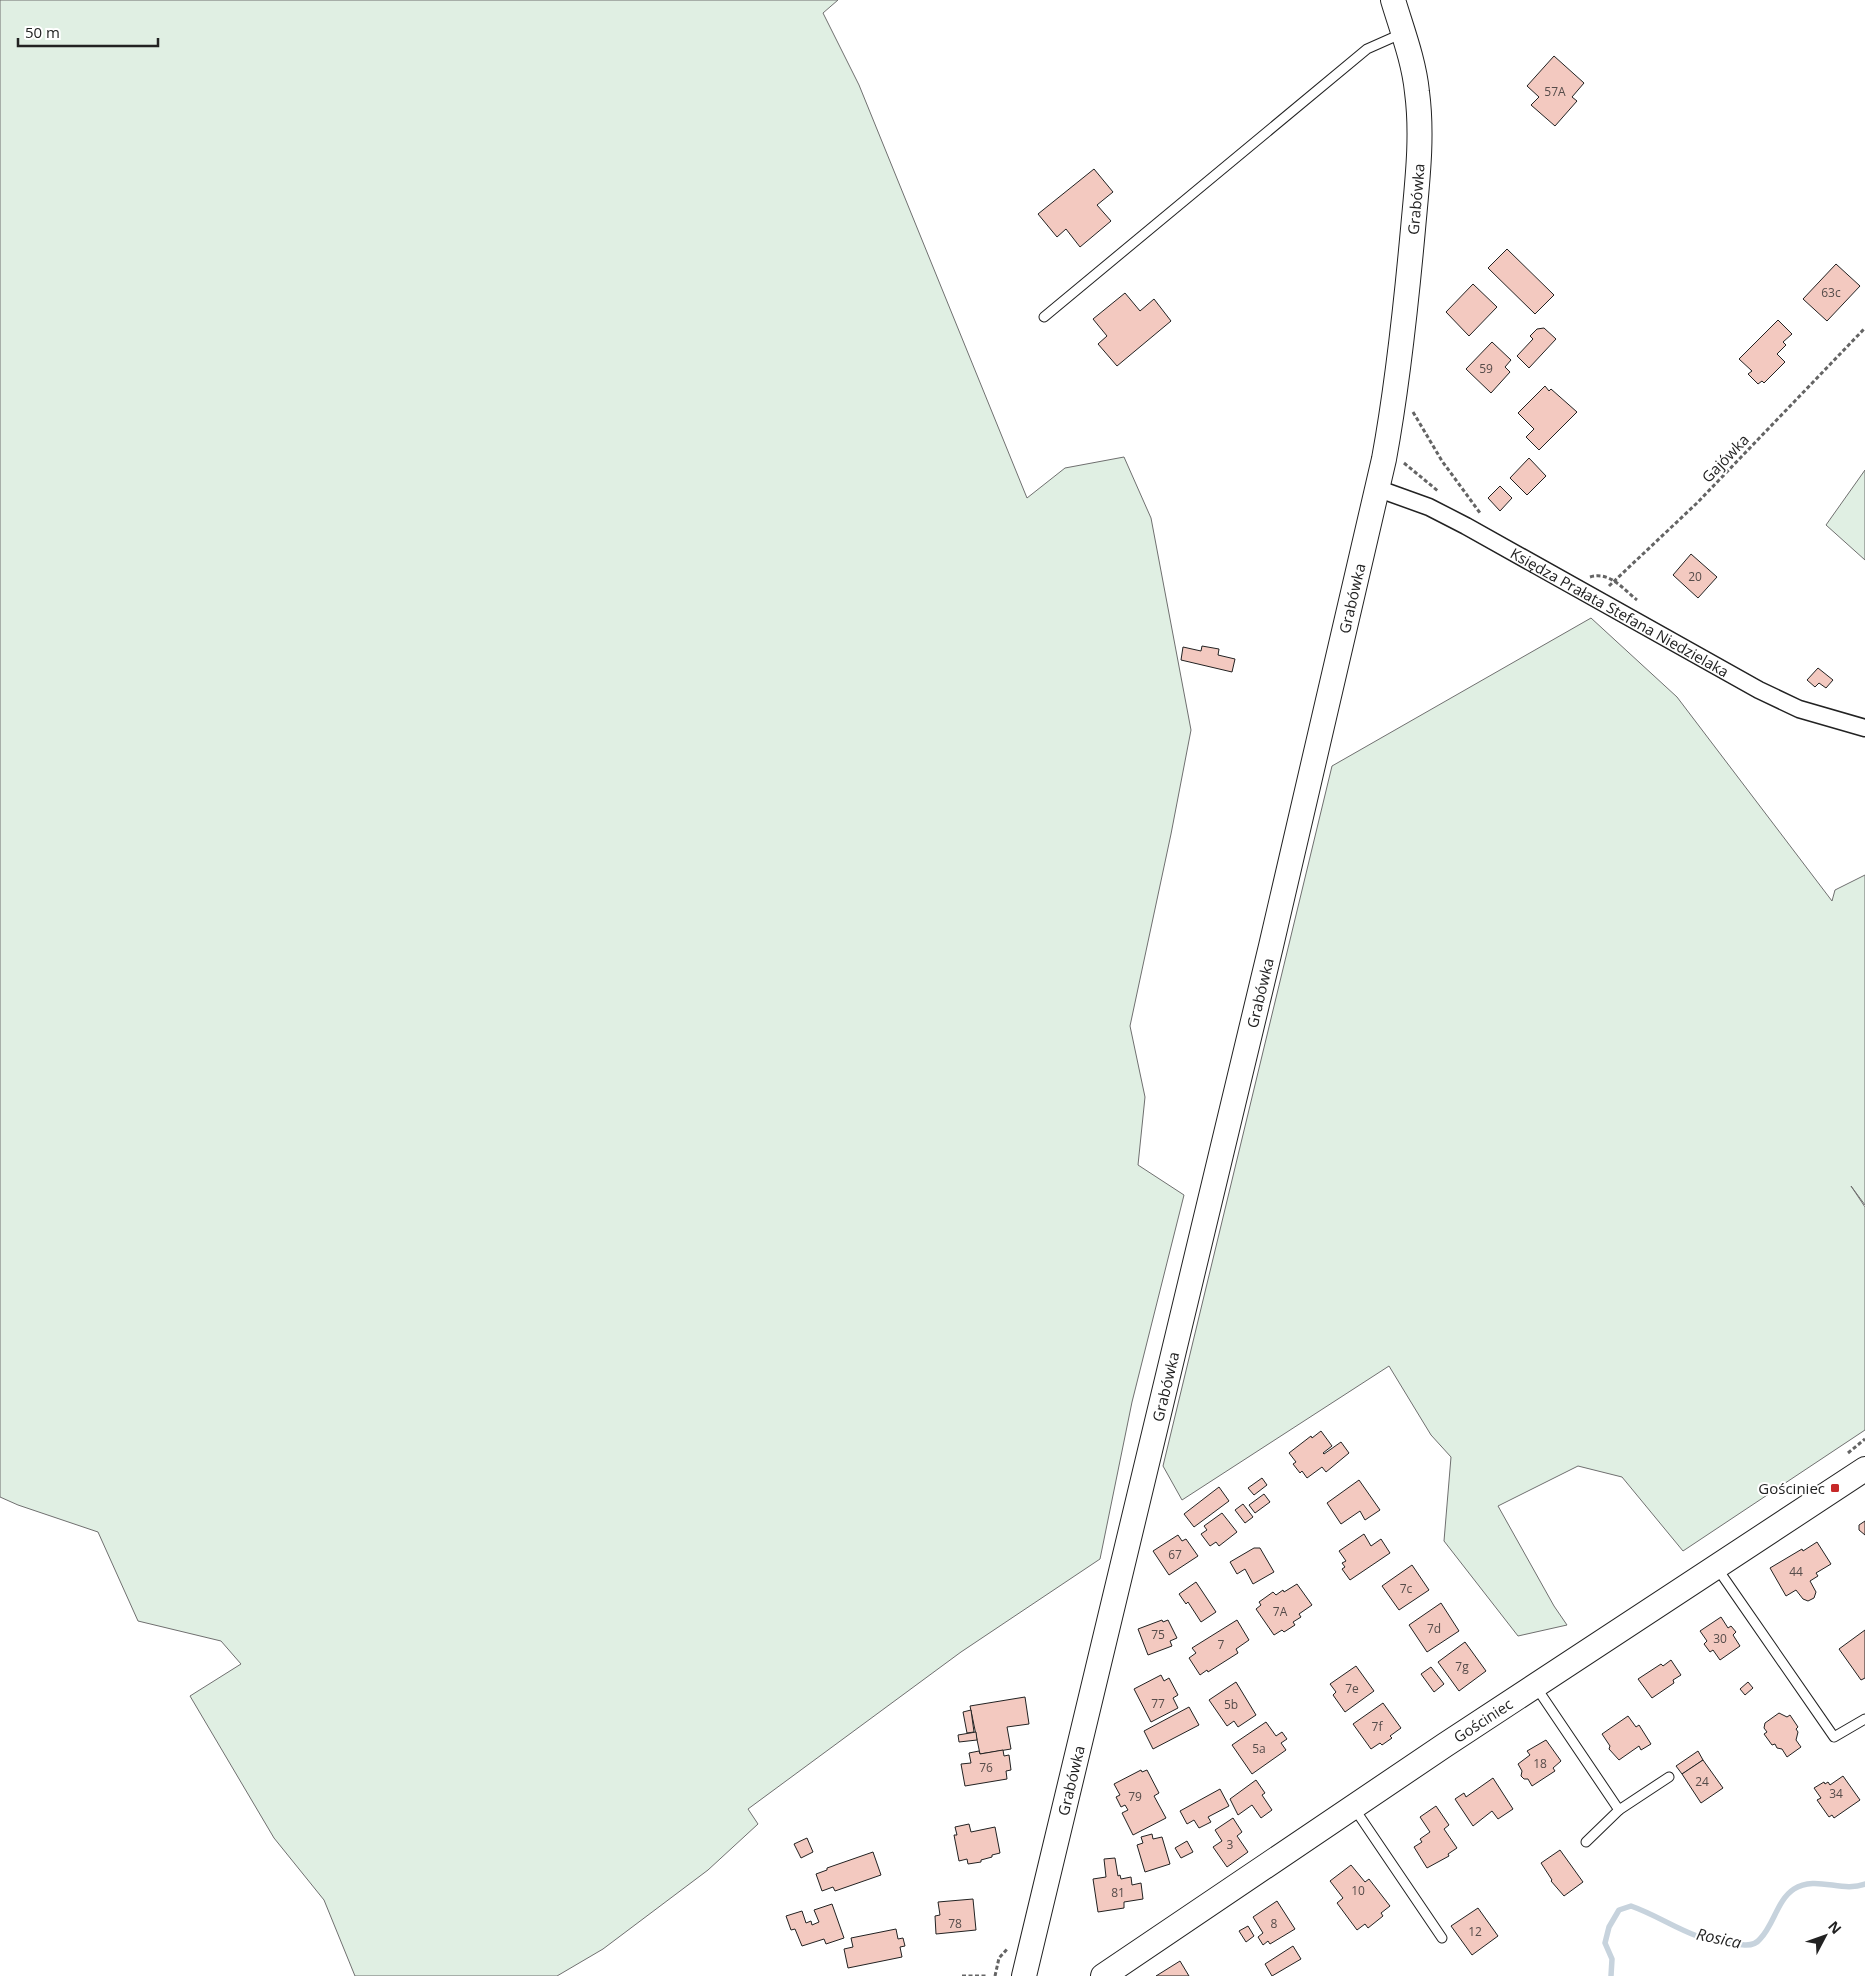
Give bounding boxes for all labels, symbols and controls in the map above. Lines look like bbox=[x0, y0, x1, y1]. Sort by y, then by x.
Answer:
scale bar bbox=[18, 15, 158, 47]
text: 50 m bbox=[25, 22, 60, 42]
house number: 57A bbox=[1544, 83, 1566, 100]
street label: Grabówka bbox=[1403, 163, 1429, 236]
house number: 63c bbox=[1821, 284, 1841, 301]
house number: 59 bbox=[1479, 360, 1493, 377]
street label: Gajówka bbox=[1697, 430, 1753, 486]
street label: Księdza Prałata Stefana Niedzielaka bbox=[1507, 543, 1733, 681]
street label: Grabówka bbox=[1334, 561, 1369, 636]
house number: 20 bbox=[1688, 568, 1702, 585]
street label: Grabówka bbox=[1242, 956, 1278, 1030]
street label: Grabówka bbox=[1147, 1350, 1183, 1424]
place label: Gościniec bbox=[1758, 1478, 1825, 1498]
marker: Gościniec bbox=[1829, 1482, 1841, 1494]
house number: 67 bbox=[1168, 1546, 1182, 1563]
house number: 44 bbox=[1789, 1563, 1803, 1580]
house number: 7c bbox=[1400, 1580, 1413, 1597]
house number: 7A bbox=[1273, 1603, 1288, 1620]
house number: 7d bbox=[1427, 1620, 1441, 1637]
house number: 75 bbox=[1151, 1626, 1165, 1643]
house number: 30 bbox=[1713, 1630, 1727, 1647]
house number: 7 bbox=[1218, 1636, 1225, 1653]
house number: 7g bbox=[1455, 1658, 1469, 1675]
house number: 7e bbox=[1345, 1680, 1359, 1697]
street label: Gościniec bbox=[1449, 1693, 1516, 1747]
house number: 77 bbox=[1151, 1695, 1165, 1712]
house number: 5b bbox=[1224, 1696, 1238, 1713]
house number: 7f bbox=[1372, 1718, 1383, 1735]
house number: 5a bbox=[1252, 1740, 1266, 1757]
street label: Grabówka bbox=[1053, 1743, 1089, 1818]
house number: 18 bbox=[1533, 1755, 1547, 1772]
house number: 76 bbox=[979, 1759, 993, 1776]
house number: 24 bbox=[1695, 1773, 1709, 1790]
house number: 34 bbox=[1829, 1785, 1843, 1802]
house number: 79 bbox=[1128, 1788, 1142, 1805]
house number: 3 bbox=[1227, 1836, 1234, 1853]
house number: 10 bbox=[1351, 1882, 1365, 1899]
house number: 81 bbox=[1111, 1884, 1125, 1901]
north arrow bbox=[1800, 1911, 1850, 1961]
house number: 78 bbox=[948, 1915, 962, 1932]
house number: 8 bbox=[1271, 1915, 1278, 1932]
text: N bbox=[1824, 1917, 1846, 1938]
house number: 12 bbox=[1468, 1923, 1482, 1940]
water label: Rosica bbox=[1695, 1923, 1743, 1953]

